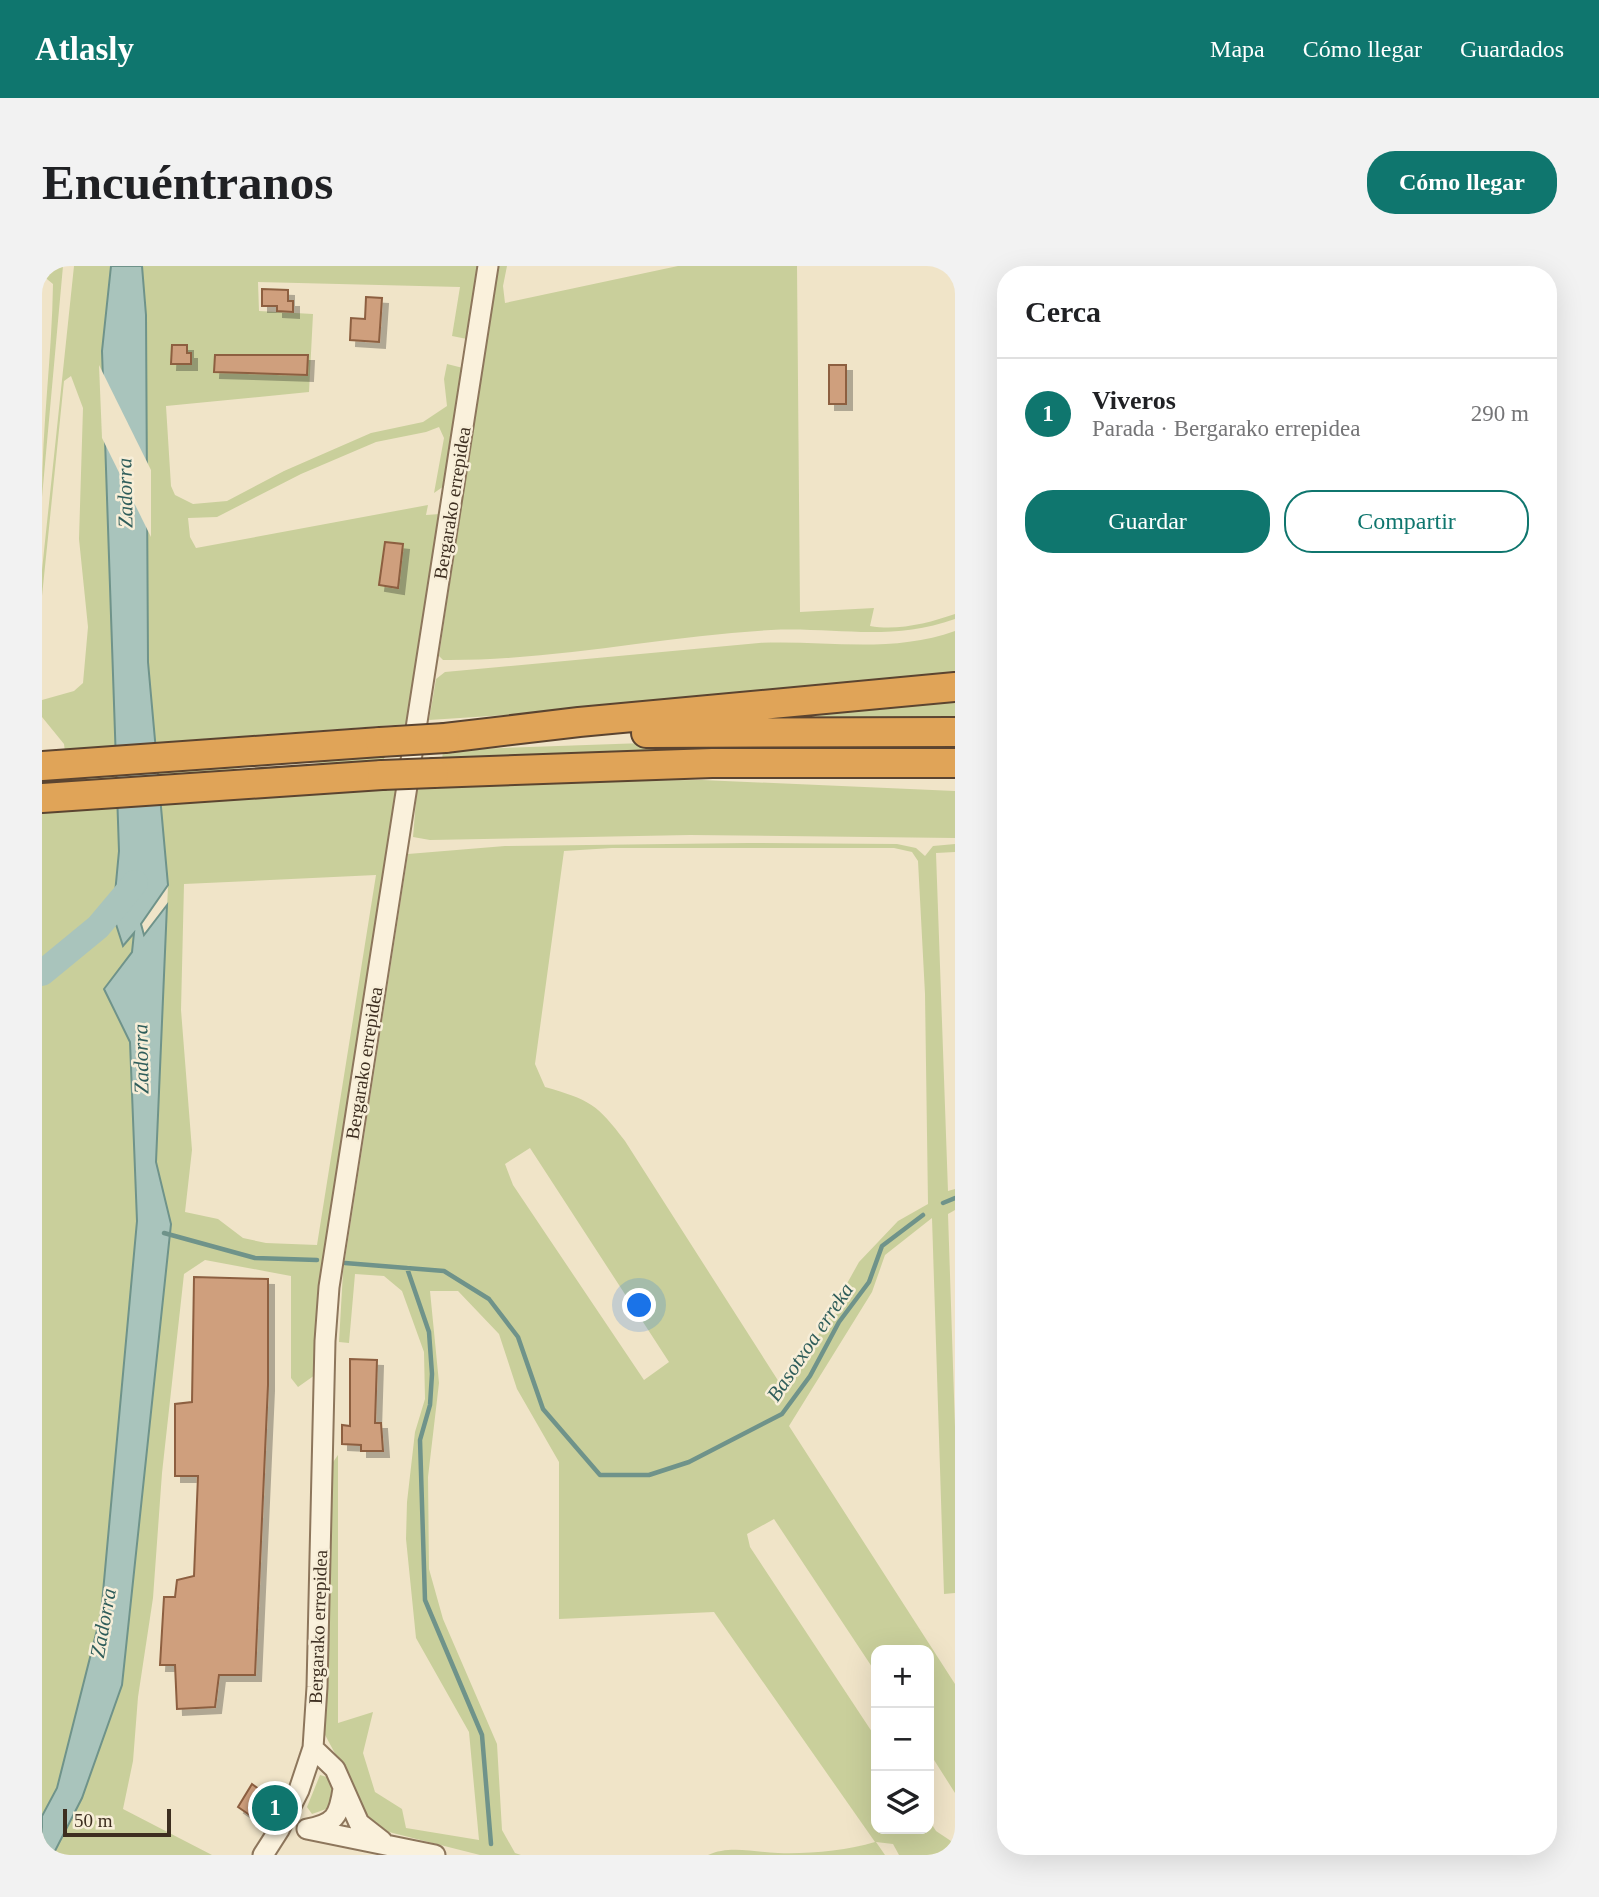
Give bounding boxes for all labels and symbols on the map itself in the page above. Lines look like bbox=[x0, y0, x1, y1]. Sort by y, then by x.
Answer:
street label: Bergarako errepidea bbox=[430, 425, 475, 581]
water label: Zadorra bbox=[112, 458, 138, 528]
street label: Bergarako errepidea bbox=[342, 985, 387, 1141]
water label: Zadorra bbox=[128, 1024, 154, 1094]
water label: Basotxoa erreka bbox=[762, 1278, 858, 1406]
your location bbox=[622, 1288, 656, 1322]
street label: Bergarako errepidea bbox=[305, 1549, 331, 1704]
water label: Zadorra bbox=[85, 1586, 121, 1660]
pin: 1 bbox=[252, 1782, 298, 1834]
scale bar bbox=[63, 1806, 172, 1838]

